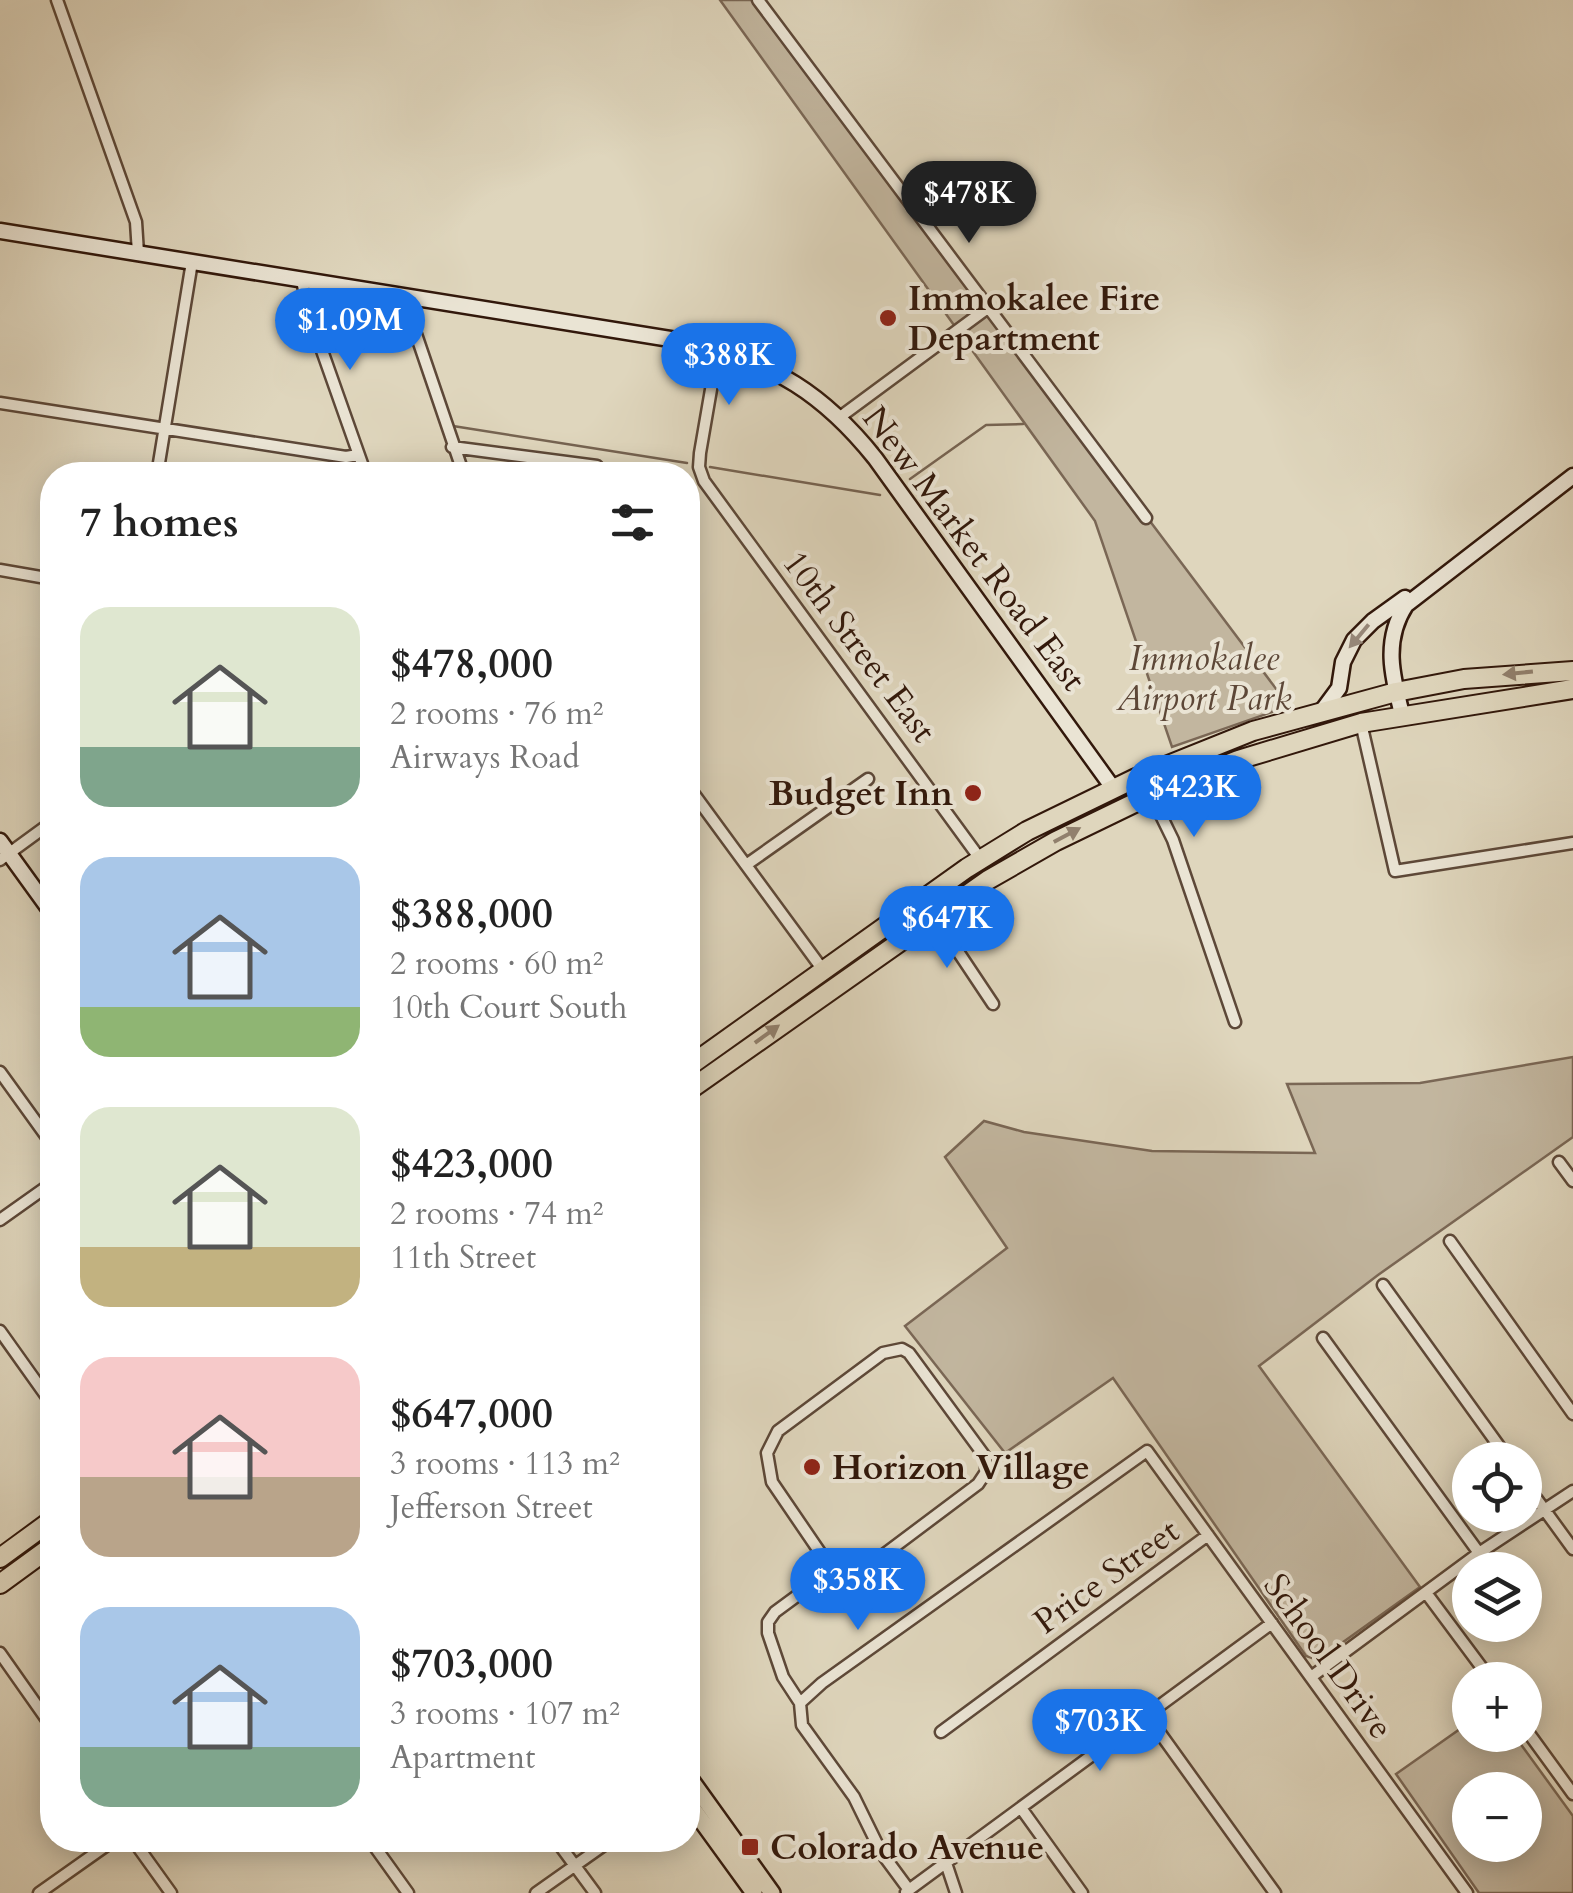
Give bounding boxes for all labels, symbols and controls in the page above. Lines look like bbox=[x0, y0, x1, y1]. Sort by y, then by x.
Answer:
pin: $478K bbox=[899, 161, 1039, 246]
text: $478K bbox=[923, 171, 1015, 215]
place label: Immokalee Fire Department bbox=[908, 275, 1160, 363]
pin: $1.09M bbox=[269, 288, 431, 373]
text: $1.09M bbox=[297, 298, 403, 342]
marker: Immokalee Fire Department bbox=[877, 307, 899, 329]
pin: $388K bbox=[659, 323, 799, 408]
text: $388K bbox=[683, 333, 775, 377]
street label: New Market Road East bbox=[851, 396, 1097, 701]
text: 7 homes bbox=[80, 494, 238, 551]
icon: filters bbox=[605, 495, 660, 550]
street label: 10th Street East bbox=[771, 541, 947, 752]
one-way arrow bbox=[1349, 624, 1370, 649]
text: $478,000 bbox=[390, 635, 553, 692]
park label: Immokalee Airport Park bbox=[1116, 635, 1292, 723]
icon: home bbox=[160, 647, 280, 767]
one-way arrow bbox=[1502, 665, 1534, 681]
text: 2 rooms · 76 m² bbox=[390, 692, 603, 736]
text: Airways Road bbox=[390, 736, 579, 780]
pin: $423K bbox=[1124, 755, 1264, 840]
text: $423K bbox=[1148, 765, 1240, 809]
place label: Budget Inn bbox=[769, 770, 954, 818]
marker: Budget Inn bbox=[962, 782, 984, 804]
one-way arrow bbox=[1052, 827, 1081, 844]
text: $388,000 bbox=[390, 885, 553, 942]
pin: $647K bbox=[877, 886, 1017, 971]
text: $647K bbox=[901, 896, 993, 940]
icon: home bbox=[160, 897, 280, 1017]
text: 2 rooms · 60 m² bbox=[390, 942, 603, 986]
text: 10th Court South bbox=[390, 986, 627, 1030]
one-way arrow bbox=[754, 1025, 780, 1044]
text: $423,000 bbox=[390, 1135, 553, 1192]
icon: home bbox=[160, 1147, 280, 1267]
text: 2 rooms · 74 m² bbox=[390, 1192, 603, 1236]
text: 11th Street bbox=[390, 1236, 536, 1280]
text: $647,000 bbox=[390, 1385, 553, 1442]
icon: home bbox=[160, 1397, 280, 1517]
text: 3 rooms · 113 m² bbox=[390, 1442, 620, 1486]
map controls bbox=[1452, 1442, 1542, 1862]
button: locate bbox=[1452, 1442, 1542, 1532]
place label: Horizon Village bbox=[832, 1444, 1090, 1492]
marker: Horizon Village bbox=[801, 1456, 823, 1478]
text: Jefferson Street bbox=[390, 1486, 593, 1530]
street label: Price Street bbox=[1024, 1508, 1189, 1646]
pin: $358K bbox=[788, 1548, 928, 1633]
button: layers bbox=[1452, 1552, 1542, 1642]
text: $358K bbox=[812, 1558, 904, 1602]
street label: School Drive bbox=[1252, 1564, 1404, 1749]
text: $703,000 bbox=[390, 1635, 553, 1692]
icon: home bbox=[160, 1647, 280, 1767]
button: + bbox=[1452, 1662, 1542, 1752]
pin: $703K bbox=[1030, 1689, 1170, 1774]
text: 3 rooms · 107 m² bbox=[390, 1692, 620, 1736]
text: $703K bbox=[1054, 1699, 1146, 1743]
text: Apartment bbox=[390, 1736, 535, 1780]
button: − bbox=[1452, 1772, 1542, 1862]
place label: Colorado Avenue bbox=[770, 1824, 1044, 1872]
marker: Colorado Avenue bbox=[739, 1836, 761, 1858]

